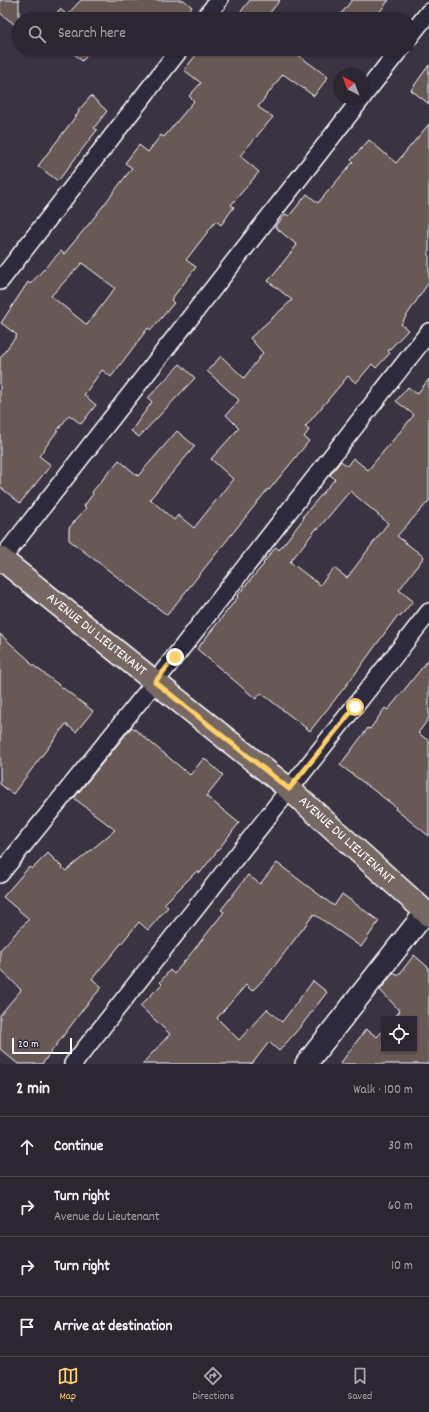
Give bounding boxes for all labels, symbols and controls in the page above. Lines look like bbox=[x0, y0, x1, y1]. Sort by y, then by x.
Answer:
search box bbox=[12, 12, 417, 56]
icon: search bbox=[26, 23, 48, 45]
text: Search here bbox=[58, 23, 126, 45]
north arrow bbox=[333, 68, 369, 104]
street label: AVENUE DU LIEUTENANT bbox=[42, 588, 151, 681]
route end bbox=[166, 648, 184, 666]
route start bbox=[346, 698, 364, 716]
street label: AVENUE DU LIEUTENANT bbox=[294, 792, 399, 890]
map controls bbox=[381, 1016, 417, 1052]
button: locate bbox=[381, 1016, 417, 1052]
scale bar bbox=[12, 1036, 72, 1055]
text: 20 m bbox=[18, 1037, 39, 1053]
text: 2 min bbox=[16, 1078, 50, 1102]
text: Walk · 100 m bbox=[353, 1081, 413, 1100]
icon: ahead bbox=[16, 1136, 38, 1158]
text: Continue bbox=[54, 1136, 103, 1158]
text: 30 m bbox=[388, 1137, 413, 1156]
text: Turn right bbox=[54, 1186, 110, 1208]
icon: right bbox=[16, 1196, 38, 1218]
text: 60 m bbox=[388, 1197, 413, 1216]
text: Avenue du Lieutenant bbox=[54, 1208, 160, 1227]
icon: right bbox=[16, 1256, 38, 1278]
text: Turn right bbox=[54, 1256, 110, 1278]
text: 10 m bbox=[391, 1257, 413, 1276]
icon: arrive bbox=[16, 1316, 38, 1338]
text: Arrive at destination bbox=[54, 1316, 172, 1338]
tab: Map bbox=[57, 1365, 79, 1405]
tab: Directions bbox=[192, 1365, 234, 1405]
tab: Saved bbox=[348, 1365, 372, 1405]

